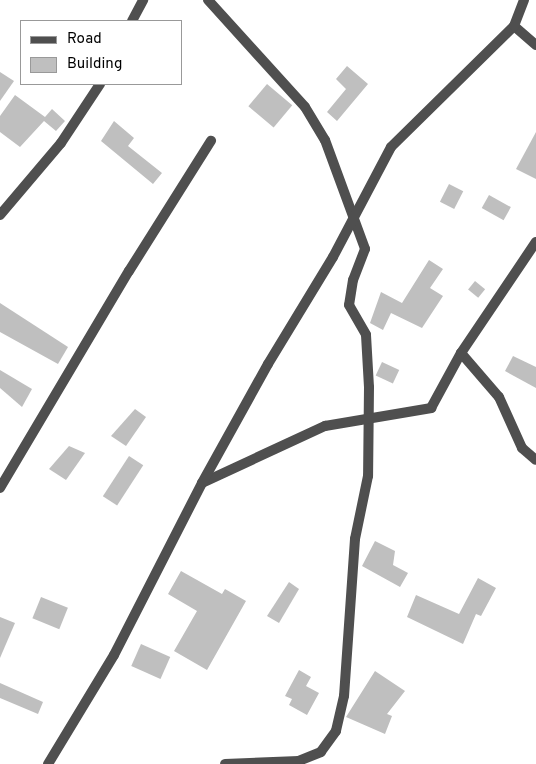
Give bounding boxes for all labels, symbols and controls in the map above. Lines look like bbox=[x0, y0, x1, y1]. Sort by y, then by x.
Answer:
legend bbox=[20, 20, 182, 85]
text: Road bbox=[67, 30, 102, 49]
text: Building bbox=[67, 55, 122, 74]

